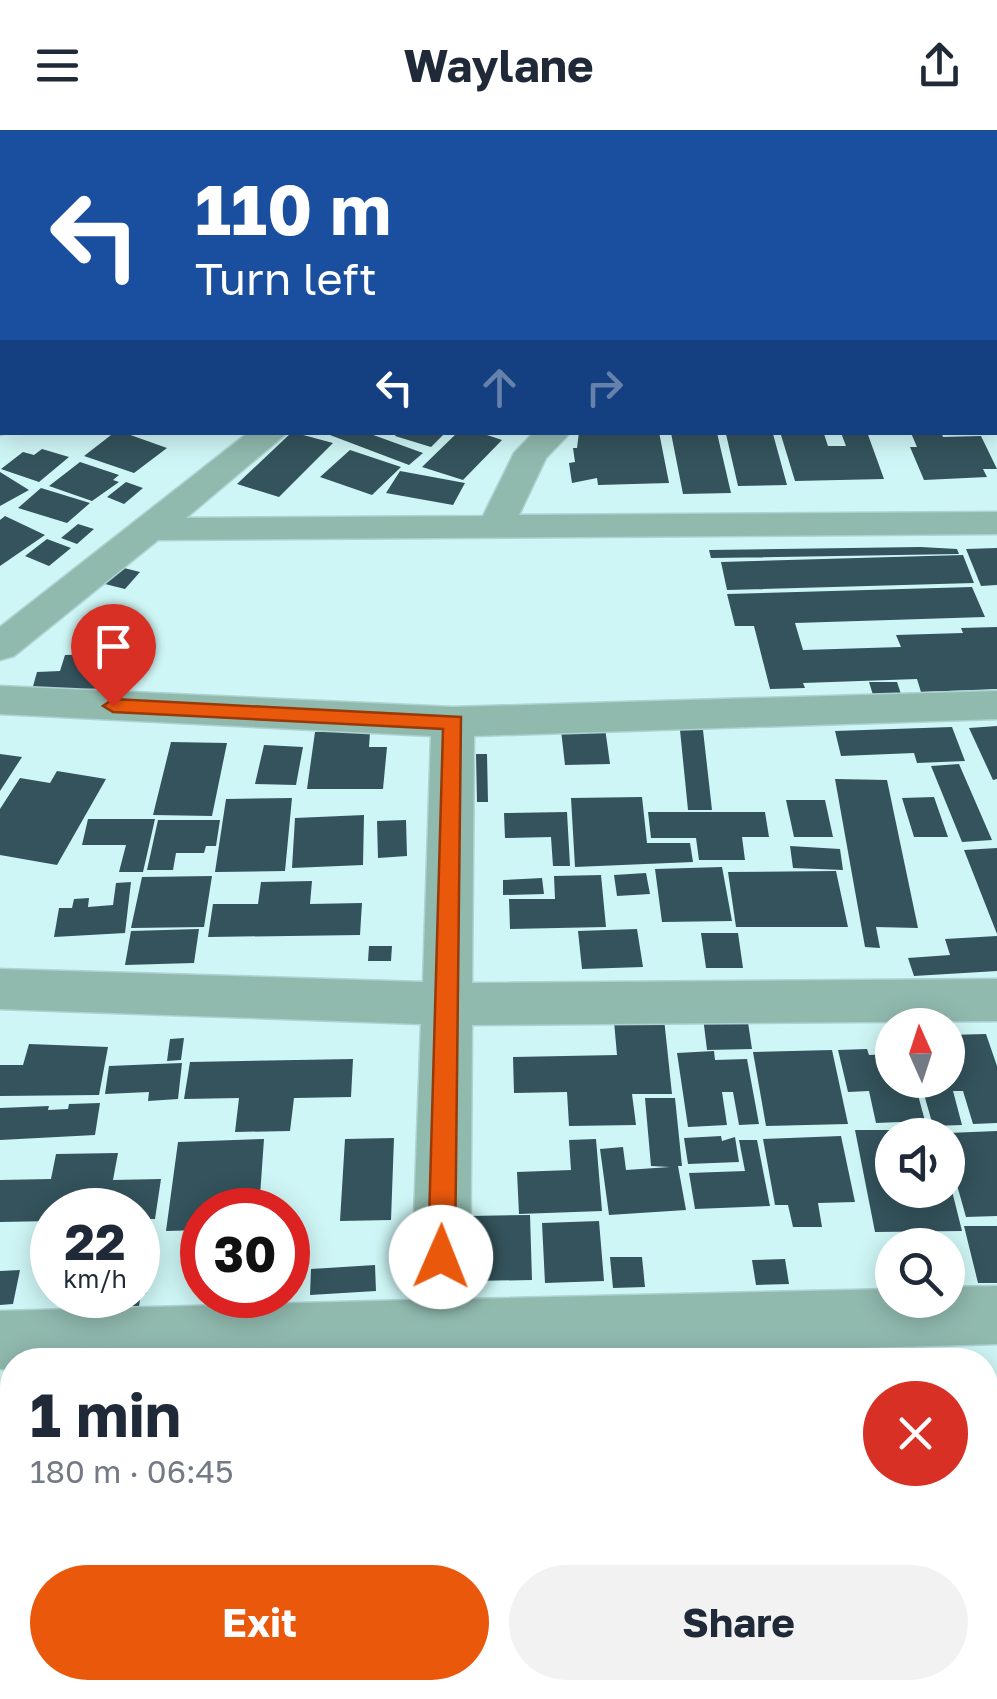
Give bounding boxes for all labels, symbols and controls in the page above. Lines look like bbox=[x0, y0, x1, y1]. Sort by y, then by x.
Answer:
icon: menu bbox=[30, 38, 85, 93]
text: Waylane bbox=[403, 38, 594, 92]
icon: share bbox=[912, 38, 967, 93]
text: 110 m bbox=[195, 166, 391, 250]
icon: left bbox=[30, 170, 160, 300]
text: Turn left bbox=[195, 251, 377, 305]
icon: left bbox=[367, 360, 422, 415]
icon: ahead bbox=[472, 360, 527, 415]
icon: right bbox=[577, 360, 632, 415]
pin bbox=[71, 604, 156, 707]
icon: arrive bbox=[86, 619, 141, 674]
north arrow bbox=[875, 1008, 965, 1098]
map controls bbox=[875, 1008, 965, 1318]
button: sound bbox=[875, 1118, 965, 1208]
speed limit sign: 30 bbox=[180, 1188, 310, 1318]
position arrow bbox=[389, 1205, 493, 1309]
text: 22 bbox=[64, 1211, 125, 1271]
button: search bbox=[875, 1228, 965, 1318]
text: km/h bbox=[63, 1263, 127, 1294]
text: 1 min bbox=[30, 1378, 181, 1450]
button: close bbox=[863, 1381, 968, 1486]
text: 180 m · 06:45 bbox=[30, 1452, 234, 1490]
button: Exit bbox=[30, 1565, 489, 1680]
button: Share bbox=[509, 1565, 968, 1680]

